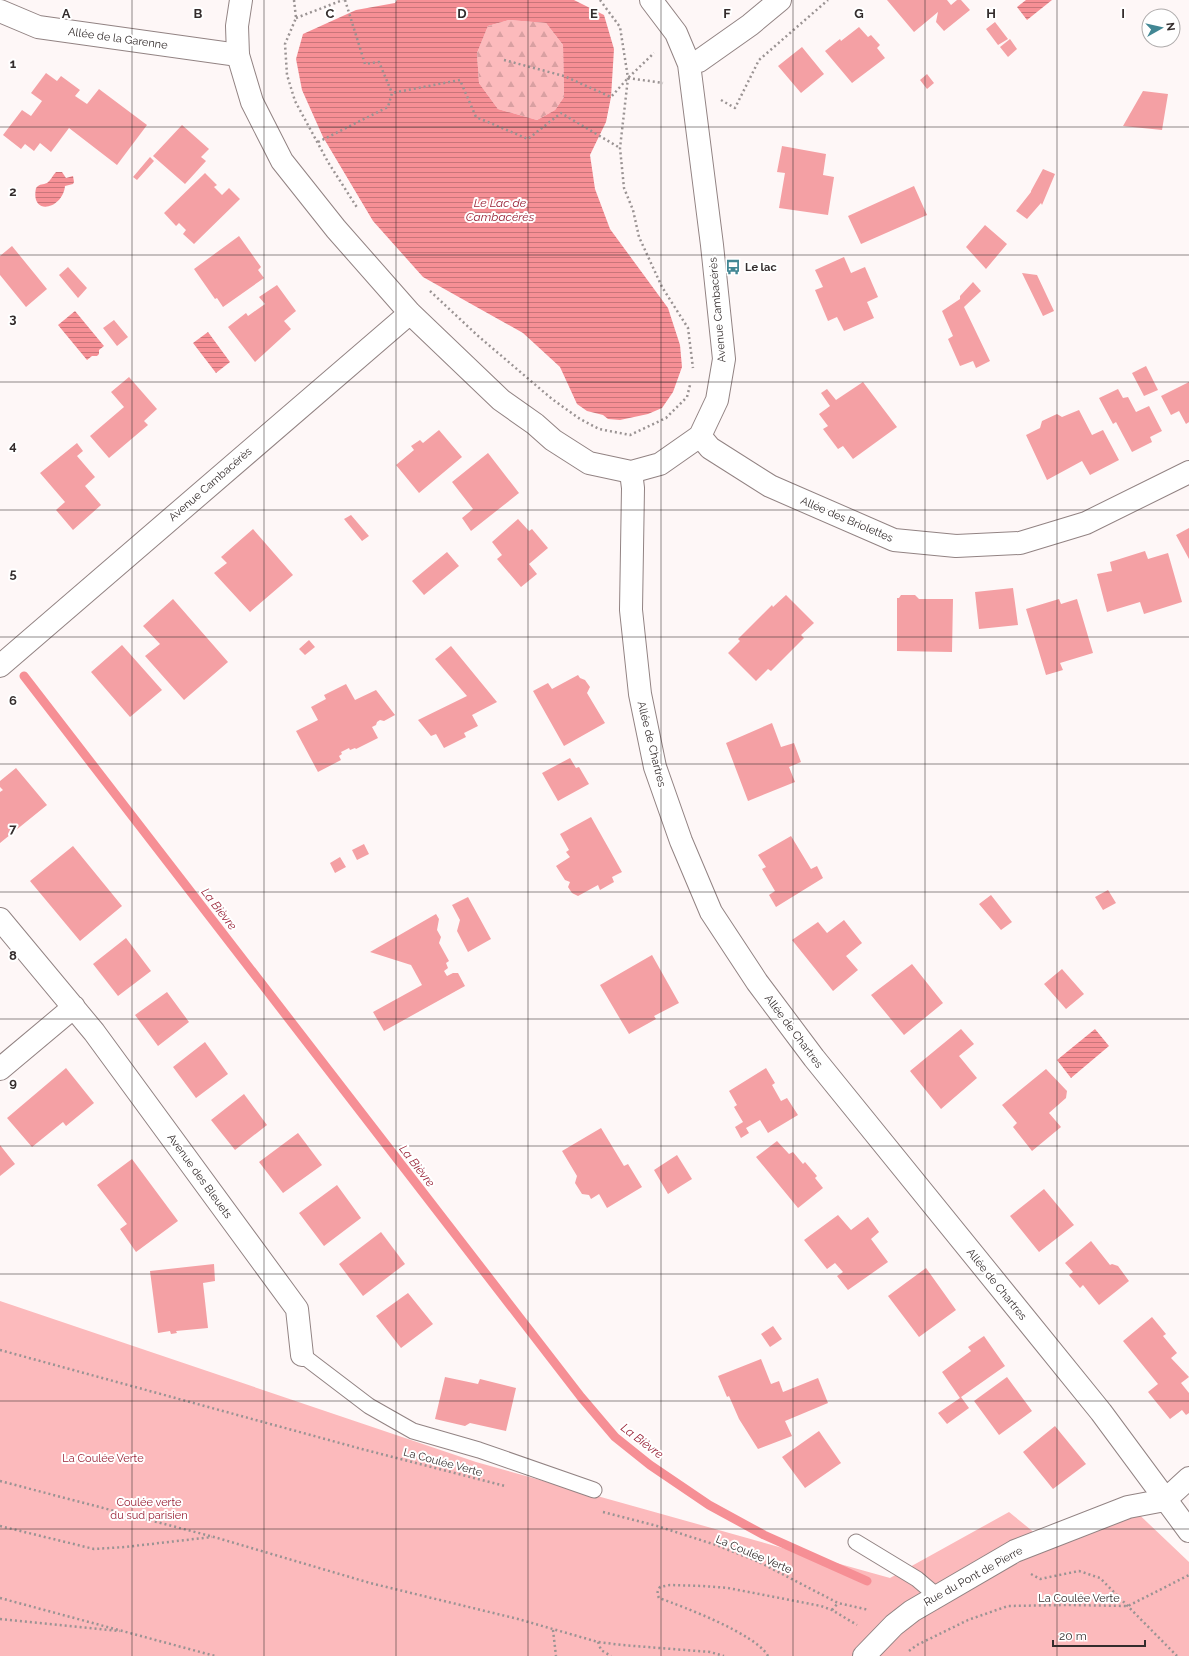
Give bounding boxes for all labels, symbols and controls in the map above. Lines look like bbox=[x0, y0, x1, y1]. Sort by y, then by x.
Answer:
text: A bbox=[62, 6, 71, 21]
text: B bbox=[194, 6, 203, 21]
text: C bbox=[326, 6, 335, 21]
text: D bbox=[457, 6, 467, 21]
text: E bbox=[590, 6, 598, 21]
text: F bbox=[723, 6, 731, 21]
text: G bbox=[854, 6, 864, 21]
text: H bbox=[986, 6, 996, 21]
text: I bbox=[1121, 6, 1125, 21]
north arrow bbox=[1141, 8, 1181, 48]
text: N bbox=[1163, 22, 1177, 32]
street label: Allée de la Garenne bbox=[67, 25, 169, 52]
text: 1 bbox=[10, 56, 17, 71]
text: 2 bbox=[9, 184, 17, 199]
water label: Le Lac de Cambacérès bbox=[466, 196, 535, 224]
street label: Avenue Cambacérès bbox=[706, 257, 729, 363]
bus stop icon: Le lac bbox=[724, 258, 742, 276]
place label: Le lac bbox=[745, 261, 777, 274]
text: 3 bbox=[9, 311, 17, 326]
text: 4 bbox=[9, 438, 17, 453]
street label: Avenue Cambacérès bbox=[166, 445, 254, 524]
street label: Allée des Briolettes bbox=[799, 494, 895, 545]
text: 5 bbox=[9, 566, 17, 581]
text: 6 bbox=[9, 693, 17, 708]
street label: Allée de Chartres bbox=[635, 700, 668, 788]
text: 7 bbox=[9, 821, 17, 836]
water label: La Bièvre bbox=[198, 885, 240, 933]
text: 8 bbox=[9, 948, 17, 963]
street label: Allée de Chartres bbox=[762, 992, 825, 1070]
text: 9 bbox=[9, 1075, 17, 1090]
street label: Avenue des Bleuets bbox=[164, 1131, 235, 1221]
water label: La Bièvre bbox=[396, 1142, 438, 1190]
street label: Allée de Chartres bbox=[964, 1246, 1029, 1323]
water label: La Bièvre bbox=[618, 1421, 666, 1462]
street label: La Coulée Verte bbox=[402, 1446, 484, 1479]
park label: La Coulée Verte bbox=[62, 1452, 144, 1465]
park label: Coulée verte du sud parisien bbox=[110, 1496, 188, 1522]
street label: La Coulée Verte bbox=[714, 1533, 794, 1577]
street label: Rue du Pont de Pierre bbox=[922, 1544, 1025, 1609]
street label: La Coulée Verte bbox=[1038, 1592, 1120, 1605]
scale bar bbox=[1053, 1622, 1145, 1648]
text: 20 m bbox=[1059, 1629, 1087, 1643]

